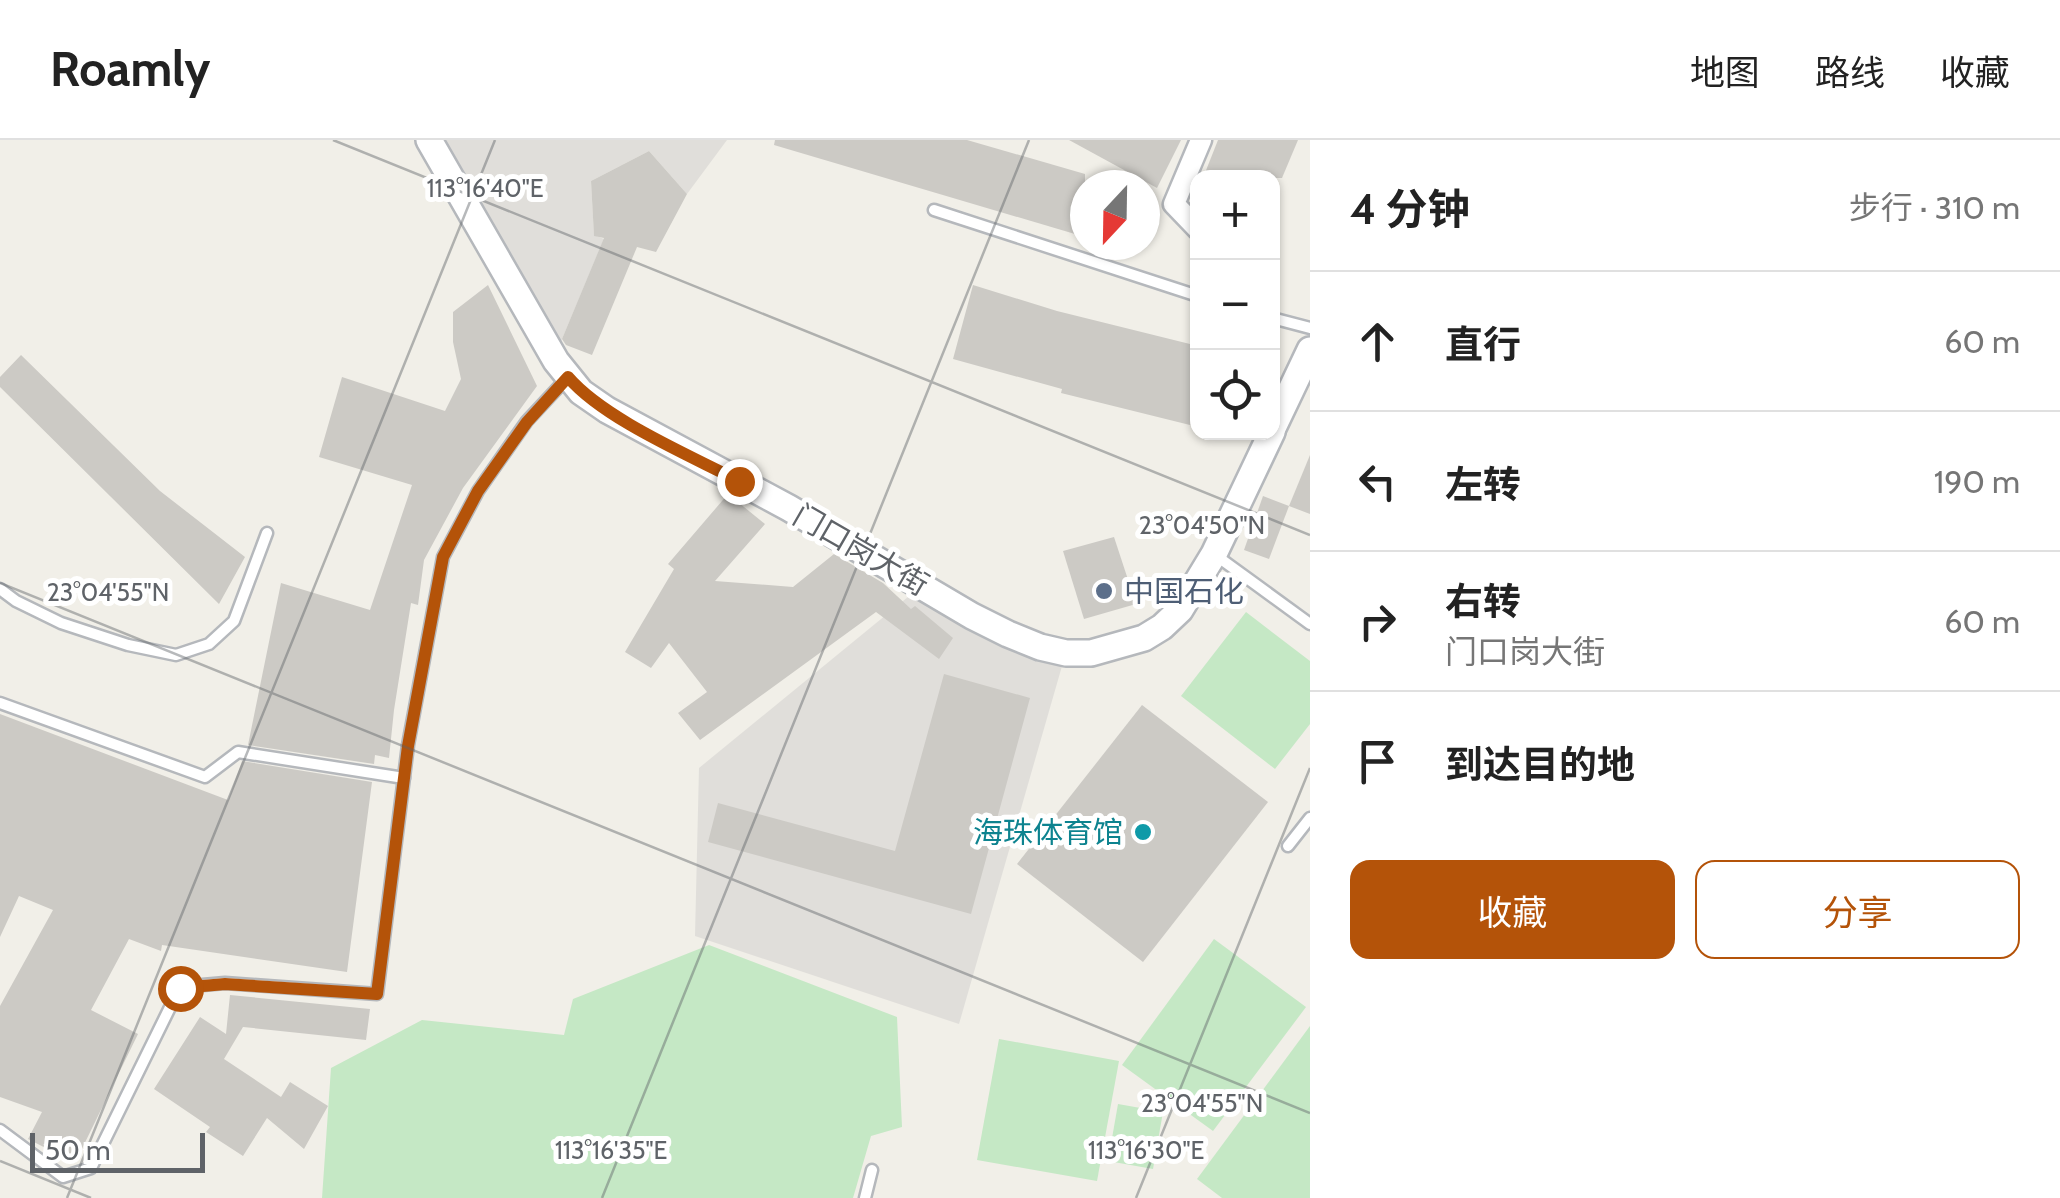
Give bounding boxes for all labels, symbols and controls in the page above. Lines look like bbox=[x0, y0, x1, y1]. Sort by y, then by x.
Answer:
text: Roamly bbox=[50, 40, 210, 98]
text: 地图 bbox=[1690, 51, 1760, 94]
text: 路线 bbox=[1815, 51, 1885, 94]
text: 收藏 bbox=[1940, 51, 2010, 94]
north arrow bbox=[1070, 170, 1160, 260]
map controls bbox=[1190, 170, 1280, 440]
button: + bbox=[1190, 170, 1280, 260]
text: 113°16'40"E bbox=[426, 173, 544, 203]
text: 4 分钟 bbox=[1350, 183, 1470, 235]
text: 步行 · 310 m bbox=[1849, 188, 2020, 227]
button: − bbox=[1190, 260, 1280, 350]
icon: ahead bbox=[1350, 314, 1405, 369]
text: 直行 bbox=[1445, 321, 1521, 368]
text: 60 m bbox=[1944, 322, 2020, 361]
button: locate bbox=[1190, 350, 1280, 440]
icon: left bbox=[1350, 454, 1405, 509]
route end bbox=[717, 459, 763, 505]
text: 左转 bbox=[1445, 461, 1521, 508]
text: 190 m bbox=[1934, 462, 2020, 501]
street label: 门口岗大街 bbox=[787, 496, 935, 604]
text: 23°04'50"N bbox=[1139, 510, 1265, 540]
place label: 中国石化 bbox=[1124, 573, 1244, 610]
text: 23°04'55"N bbox=[47, 577, 169, 607]
text: 右转 bbox=[1445, 578, 1521, 625]
marker: 中国石化 bbox=[1093, 580, 1115, 602]
icon: right bbox=[1350, 594, 1405, 649]
text: 60 m bbox=[1944, 602, 2020, 641]
text: 门口岗大街 bbox=[1445, 632, 1605, 671]
icon: arrive bbox=[1350, 734, 1405, 789]
text: 到达目的地 bbox=[1445, 741, 1635, 788]
place label: 海珠体育馆 bbox=[973, 814, 1123, 851]
marker: 海珠体育馆 bbox=[1132, 821, 1154, 843]
button: 收藏 bbox=[1350, 860, 1675, 959]
button: 分享 bbox=[1695, 860, 2020, 959]
route start bbox=[158, 966, 204, 1012]
text: 23°04'55"N bbox=[1141, 1088, 1263, 1118]
scale bar bbox=[30, 1128, 205, 1172]
text: 50 m bbox=[45, 1133, 111, 1167]
text: 113°16'35"E bbox=[555, 1135, 667, 1165]
text: 113°16'30"E bbox=[1088, 1135, 1204, 1165]

